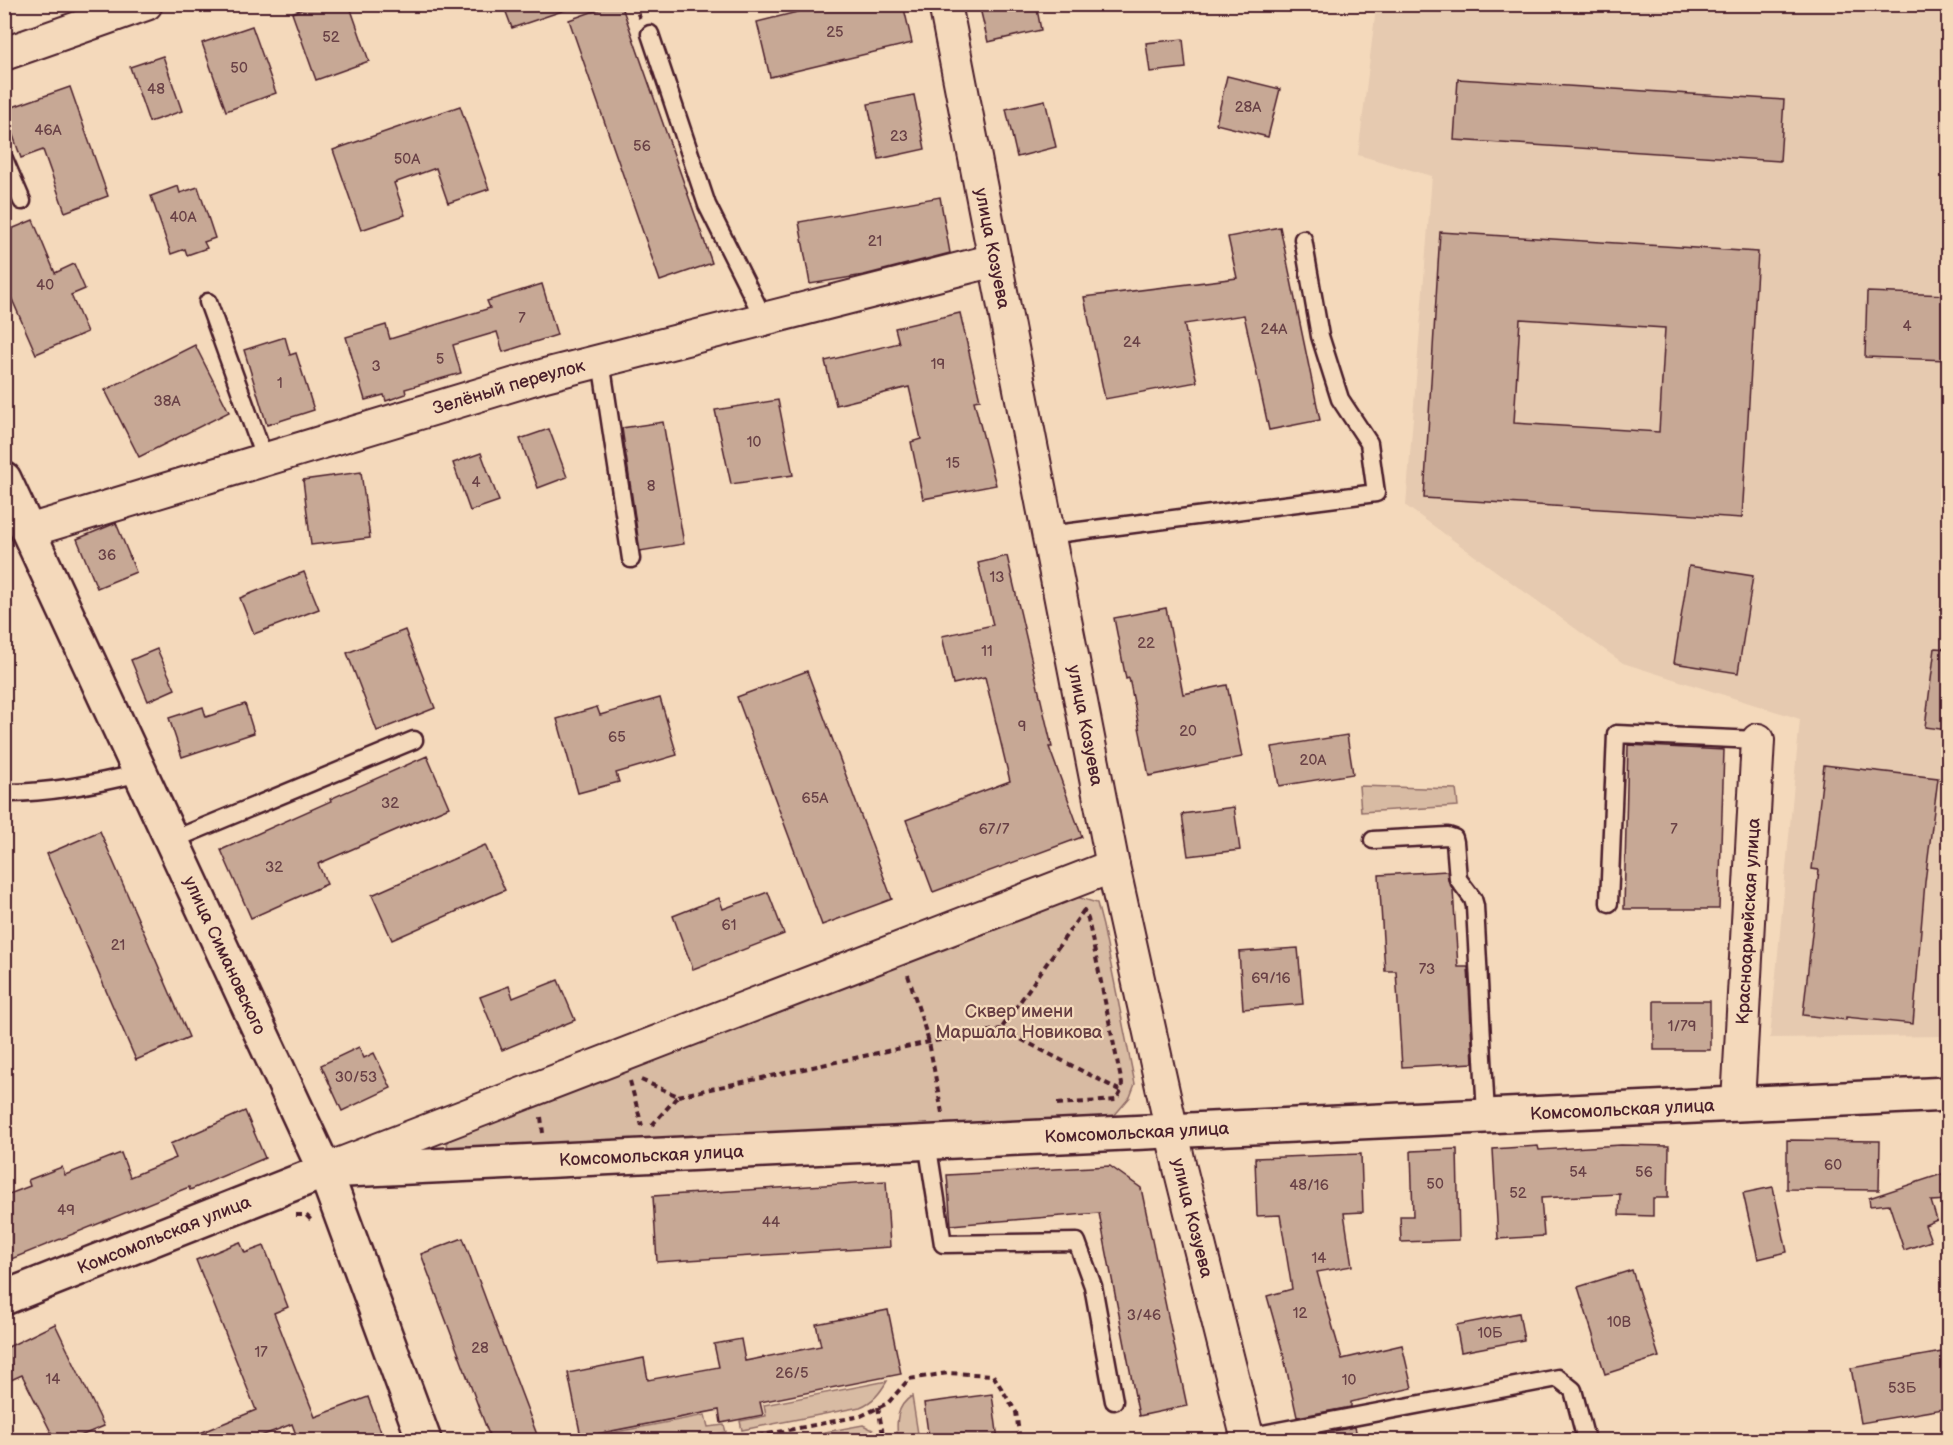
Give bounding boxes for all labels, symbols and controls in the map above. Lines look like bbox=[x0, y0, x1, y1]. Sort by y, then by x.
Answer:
house number: 25 bbox=[826, 23, 844, 42]
house number: 52 bbox=[322, 28, 340, 47]
house number: 50 bbox=[230, 59, 248, 78]
house number: 48 bbox=[147, 80, 165, 99]
house number: 28А bbox=[1235, 98, 1262, 117]
house number: 46А bbox=[34, 121, 63, 140]
house number: 23 bbox=[890, 127, 908, 146]
house number: 56 bbox=[633, 137, 651, 156]
house number: 50А bbox=[394, 150, 421, 169]
street label: улица Козуева bbox=[970, 186, 1014, 311]
house number: 40А bbox=[169, 208, 197, 227]
house number: 21 bbox=[868, 232, 882, 251]
house number: 40 bbox=[36, 276, 54, 295]
house number: 7 bbox=[518, 309, 526, 328]
house number: 4 bbox=[1902, 317, 1912, 336]
house number: 24А bbox=[1261, 320, 1288, 339]
house number: 24 bbox=[1123, 333, 1141, 352]
house number: 5 bbox=[436, 350, 444, 369]
street label: Зелёный переулок bbox=[430, 355, 587, 419]
house number: 19 bbox=[931, 355, 945, 374]
house number: 3 bbox=[371, 357, 381, 376]
house number: 1 bbox=[277, 374, 283, 393]
house number: 38А bbox=[153, 392, 181, 411]
house number: 10 bbox=[747, 433, 761, 452]
house number: 15 bbox=[946, 454, 960, 473]
house number: 4 bbox=[471, 473, 481, 492]
house number: 8 bbox=[647, 477, 656, 496]
house number: 36 bbox=[98, 546, 116, 565]
house number: 13 bbox=[989, 568, 1005, 587]
house number: 22 bbox=[1137, 634, 1155, 653]
house number: 11 bbox=[981, 642, 993, 661]
street label: улица Козуева bbox=[1063, 663, 1107, 788]
house number: 9 bbox=[1018, 717, 1026, 736]
house number: 20 bbox=[1179, 722, 1197, 741]
house number: 65 bbox=[608, 728, 626, 747]
house number: 20А bbox=[1300, 751, 1327, 770]
house number: 65А bbox=[802, 789, 829, 808]
house number: 32 bbox=[381, 794, 399, 813]
street label: Красноармейская улица bbox=[1732, 817, 1765, 1025]
house number: 67/7 bbox=[979, 820, 1010, 839]
house number: 7 bbox=[1670, 820, 1678, 839]
house number: 32 bbox=[265, 858, 283, 877]
street label: улица Симановского bbox=[179, 873, 270, 1038]
house number: 61 bbox=[722, 916, 736, 935]
house number: 21 bbox=[111, 936, 125, 955]
house number: 73 bbox=[1419, 960, 1435, 979]
house number: 69/16 bbox=[1251, 969, 1291, 988]
park label: Сквер имени Маршала Новикова bbox=[935, 1001, 1103, 1043]
house number: 1/79 bbox=[1668, 1017, 1696, 1036]
house number: 30/53 bbox=[335, 1068, 377, 1087]
street label: Комсомольская улица bbox=[1530, 1095, 1716, 1125]
street label: Комсомольская улица bbox=[1044, 1118, 1230, 1148]
street label: Комсомольская улица bbox=[559, 1141, 745, 1171]
street label: улица Козуева bbox=[1167, 1156, 1217, 1280]
house number: 60 bbox=[1824, 1156, 1842, 1175]
house number: 54 bbox=[1569, 1163, 1587, 1182]
house number: 56 bbox=[1635, 1163, 1653, 1182]
house number: 50 bbox=[1426, 1175, 1444, 1194]
house number: 48/16 bbox=[1289, 1176, 1329, 1195]
house number: 52 bbox=[1509, 1184, 1527, 1203]
street label: Комсомольская улица bbox=[74, 1191, 254, 1279]
house number: 49 bbox=[57, 1201, 75, 1220]
house number: 44 bbox=[762, 1213, 780, 1232]
house number: 14 bbox=[1312, 1249, 1326, 1268]
house number: 12 bbox=[1293, 1304, 1307, 1323]
house number: 3/46 bbox=[1127, 1306, 1161, 1325]
house number: 10В bbox=[1607, 1313, 1632, 1332]
house number: 10Б bbox=[1477, 1324, 1503, 1343]
house number: 28 bbox=[471, 1339, 489, 1358]
house number: 17 bbox=[254, 1343, 268, 1362]
house number: 26/5 bbox=[775, 1364, 809, 1383]
house number: 14 bbox=[46, 1370, 60, 1389]
house number: 10 bbox=[1342, 1371, 1356, 1390]
house number: 53Б bbox=[1888, 1379, 1917, 1398]

